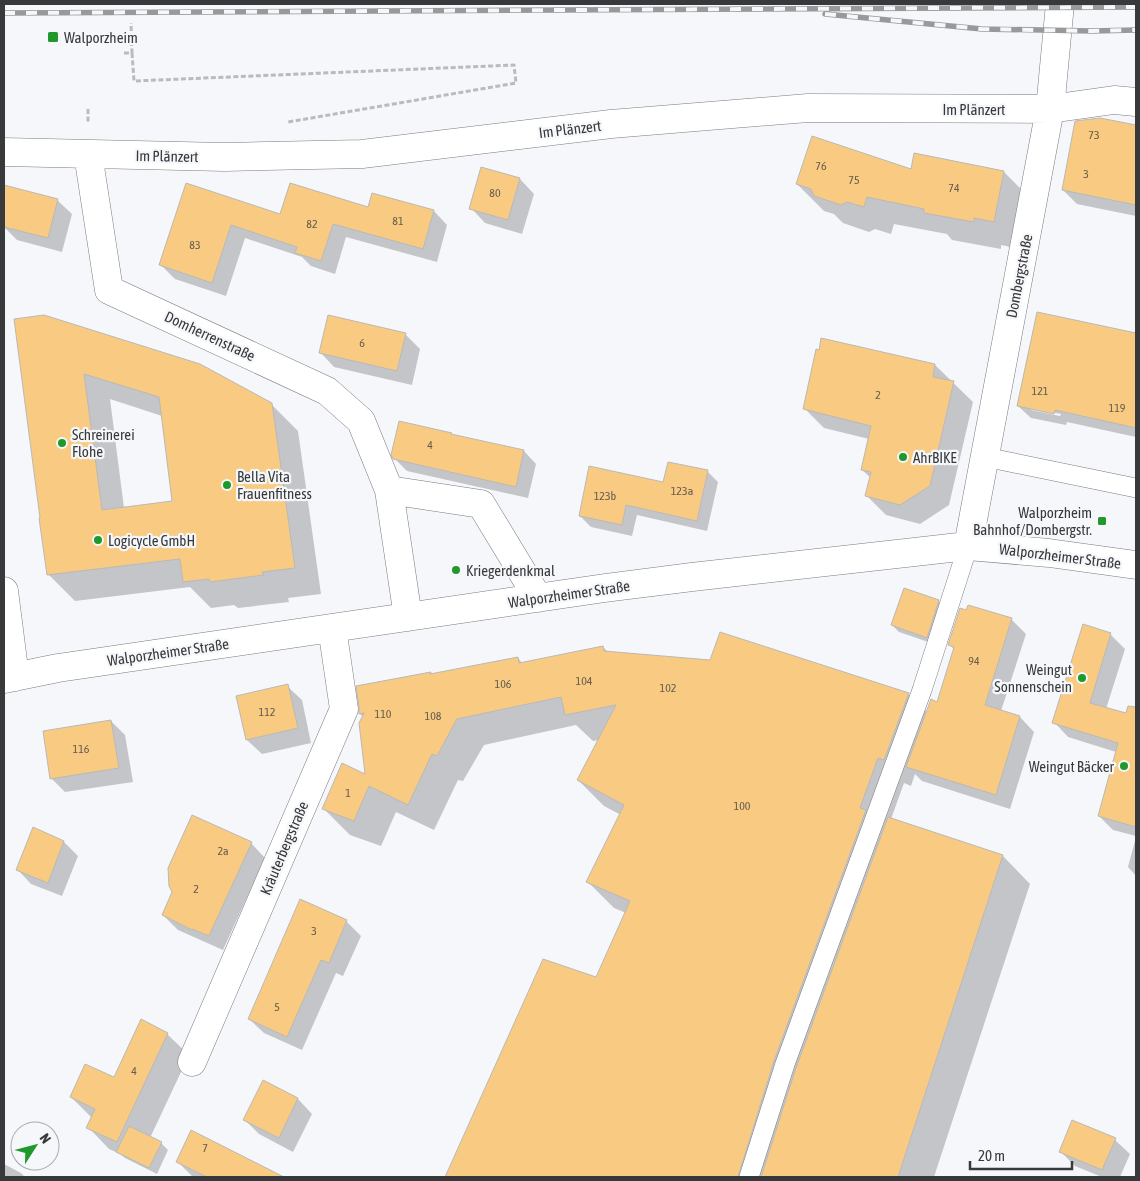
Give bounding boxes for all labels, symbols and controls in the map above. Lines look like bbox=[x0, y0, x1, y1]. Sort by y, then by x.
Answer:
place label: Walporzheim bbox=[64, 29, 138, 46]
marker: Walporzheim bbox=[46, 30, 60, 44]
street label: Im Plänzert bbox=[943, 101, 1005, 118]
street label: Im Plänzert bbox=[538, 117, 602, 141]
house number: 73 bbox=[1088, 128, 1100, 142]
street label: Im Plänzert bbox=[135, 147, 199, 165]
house number: 76 bbox=[815, 159, 827, 173]
house number: 3 bbox=[1083, 167, 1089, 181]
house number: 75 bbox=[848, 173, 860, 187]
house number: 74 bbox=[948, 181, 960, 195]
house number: 80 bbox=[489, 186, 501, 200]
house number: 81 bbox=[392, 214, 404, 228]
house number: 82 bbox=[306, 217, 318, 231]
street label: Dombergstraße bbox=[1003, 232, 1036, 319]
house number: 83 bbox=[189, 238, 201, 252]
street label: Domherrenstraße bbox=[162, 308, 258, 364]
house number: 6 bbox=[359, 336, 365, 350]
house number: 121 bbox=[1032, 384, 1049, 398]
house number: 2 bbox=[875, 388, 881, 402]
house number: 119 bbox=[1109, 401, 1126, 415]
place label: Schreinerei Flohe bbox=[72, 426, 135, 460]
marker: Schreinerei Flohe bbox=[56, 437, 68, 449]
house number: 4 bbox=[427, 438, 433, 452]
place label: AhrBIKE bbox=[913, 449, 957, 466]
marker: AhrBIKE bbox=[897, 451, 909, 463]
place label: Bella Vita Frauenfitness bbox=[237, 468, 312, 502]
marker: Bella Vita Frauenfitness bbox=[221, 479, 233, 491]
house number: 123a bbox=[671, 484, 693, 498]
house number: 123b bbox=[594, 489, 617, 503]
place label: Walporzheim Bahnhof/Dombergstr. bbox=[973, 504, 1092, 538]
marker: Walporzheim Bahnhof/Dombergstr. bbox=[1096, 515, 1108, 527]
place label: Logicycle GmbH bbox=[108, 532, 195, 549]
marker: Logicycle GmbH bbox=[92, 534, 104, 546]
street label: Walporzheimer Straße bbox=[998, 540, 1122, 572]
place label: Kriegerdenkmal bbox=[466, 562, 555, 579]
marker: Kriegerdenkmal bbox=[450, 564, 462, 576]
street label: Walporzheimer Straße bbox=[507, 577, 631, 611]
street label: Walporzheimer Straße bbox=[106, 635, 230, 669]
house number: 94 bbox=[968, 654, 980, 668]
place label: Weingut Sonnenschein bbox=[994, 661, 1072, 695]
marker: Weingut Sonnenschein bbox=[1076, 672, 1088, 684]
house number: 104 bbox=[576, 674, 593, 688]
house number: 106 bbox=[495, 677, 512, 691]
house number: 102 bbox=[660, 681, 676, 695]
house number: 112 bbox=[259, 705, 275, 719]
house number: 110 bbox=[375, 707, 392, 721]
house number: 108 bbox=[425, 709, 442, 723]
house number: 116 bbox=[73, 742, 90, 756]
place label: Weingut Bäcker bbox=[1029, 758, 1115, 775]
marker: Weingut Bäcker bbox=[1118, 760, 1130, 772]
house number: 1 bbox=[345, 786, 351, 800]
street label: Kräuterbergstraße bbox=[257, 798, 311, 897]
house number: 100 bbox=[734, 799, 751, 813]
house number: 2a bbox=[217, 844, 229, 858]
house number: 2 bbox=[193, 882, 199, 896]
house number: 3 bbox=[311, 924, 317, 938]
house number: 5 bbox=[274, 1000, 280, 1014]
house number: 4 bbox=[131, 1064, 137, 1078]
north arrow bbox=[10, 1121, 60, 1171]
text: N bbox=[37, 1130, 54, 1146]
scale bar bbox=[970, 1138, 1072, 1170]
house number: 7 bbox=[202, 1141, 208, 1155]
text: 20 m bbox=[978, 1147, 1005, 1164]

